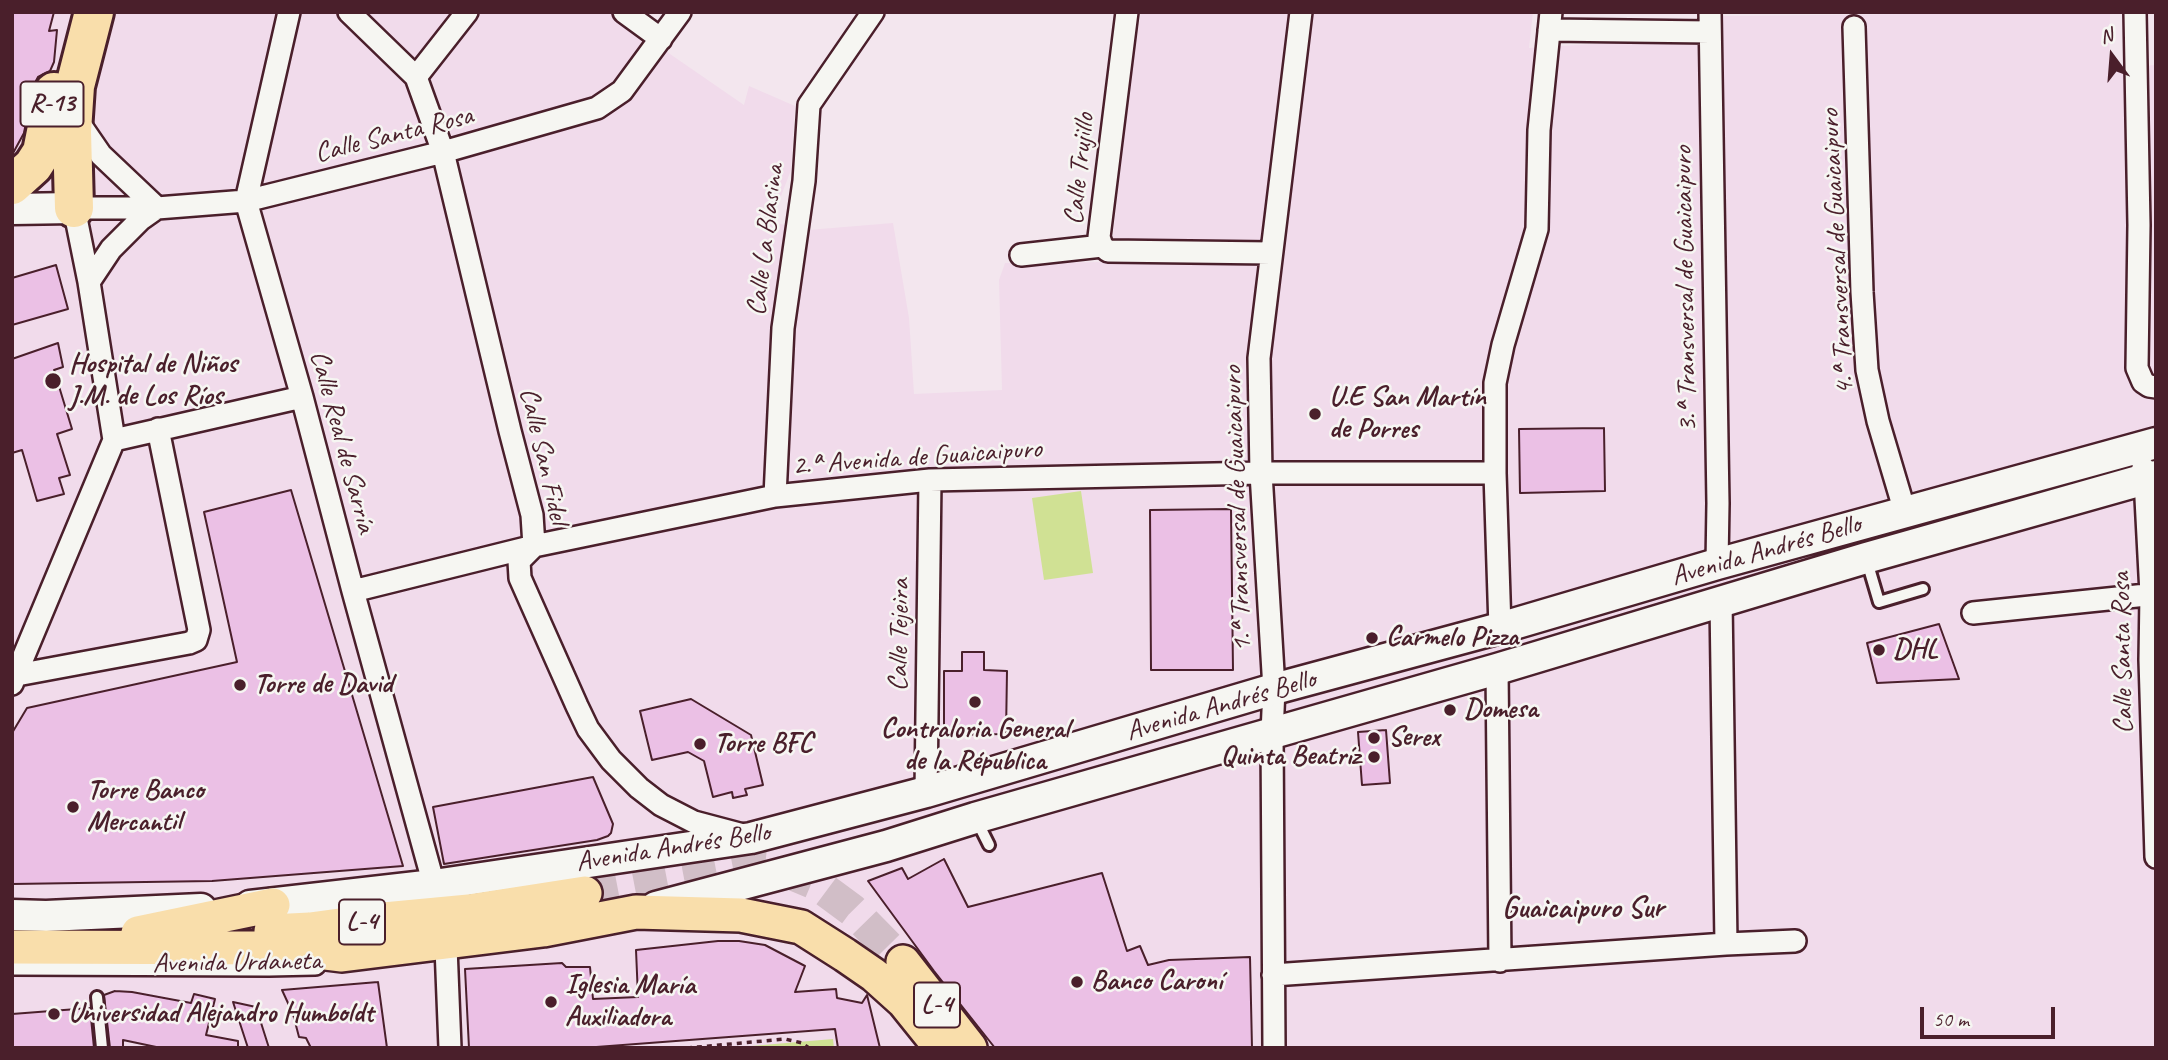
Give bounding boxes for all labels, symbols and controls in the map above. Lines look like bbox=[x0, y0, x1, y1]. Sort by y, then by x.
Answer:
north arrow bbox=[2077, 21, 2147, 91]
text: N bbox=[2097, 23, 2115, 49]
road number: R-13 bbox=[20, 82, 84, 127]
street label: Calle Santa Rosa bbox=[312, 99, 476, 171]
street label: 4.ª Transversal de Guaicaipuro bbox=[1814, 108, 1862, 396]
street label: Calle Trujillo bbox=[1057, 111, 1103, 227]
street label: 3.ª Transversal de Guaicaipuro bbox=[1667, 146, 1705, 432]
street label: Calle La Blasina bbox=[740, 162, 792, 318]
street label: Calle Real de Sarría bbox=[302, 347, 382, 537]
place label: Hospital de Niños J.M. de Los Ríos bbox=[69, 348, 237, 414]
street label: 1.ª Transversal de Guaicaipuro bbox=[1216, 365, 1260, 653]
marker: Hospital de Niños J.M. de Los Ríos bbox=[43, 371, 63, 391]
place label: U.E San Martín de Porres bbox=[1329, 381, 1486, 447]
street label: Calle San Fidel bbox=[511, 385, 575, 527]
marker: U.E San Martín de Porres bbox=[1307, 406, 1323, 422]
street label: 2.ª Avenida de Guaicaipuro bbox=[791, 433, 1043, 483]
street label: Avenida Andrés Bello bbox=[1667, 508, 1865, 594]
street label: Calle Santa Rosa bbox=[2105, 572, 2141, 734]
street label: Calle Tejeira bbox=[882, 578, 918, 692]
place label: Carmelo Pizza bbox=[1386, 621, 1518, 655]
marker: Carmelo Pizza bbox=[1364, 630, 1380, 646]
place label: DHL bbox=[1893, 633, 1937, 667]
marker: DHL bbox=[1871, 642, 1887, 658]
street label: Avenida Andrés Bello bbox=[1122, 663, 1320, 749]
place label: Torre de David bbox=[254, 668, 392, 702]
marker: Torre de David bbox=[232, 677, 248, 693]
place label: Domesa bbox=[1464, 693, 1538, 727]
marker: Contraloria General de la Républica bbox=[967, 694, 983, 710]
marker: Domesa bbox=[1442, 702, 1458, 718]
place label: Contraloria General de la Républica bbox=[881, 713, 1069, 779]
place label: Serex bbox=[1388, 721, 1440, 755]
place label: Torre BFC bbox=[714, 727, 812, 761]
marker: Serex bbox=[1366, 730, 1382, 746]
marker: Torre BFC bbox=[692, 736, 708, 752]
place label: Quinta Beatríz bbox=[1221, 740, 1360, 774]
marker: Quinta Beatríz bbox=[1366, 749, 1382, 765]
place label: Torre Banco Mercantil bbox=[87, 774, 204, 840]
marker: Torre Banco Mercantil bbox=[65, 799, 81, 815]
street label: Avenida Andrés Bello bbox=[574, 816, 772, 880]
district label: Guaicaipuro Sur bbox=[1502, 891, 1664, 927]
road number: L-4 bbox=[339, 900, 385, 945]
street label: Avenida Urdaneta bbox=[152, 945, 322, 981]
place label: Banco Caroní bbox=[1091, 965, 1222, 999]
place label: Iglesia María Auxiliadora bbox=[565, 969, 695, 1035]
marker: Banco Caroní bbox=[1069, 974, 1085, 990]
road number: L-4 bbox=[914, 982, 960, 1028]
scale bar bbox=[1923, 993, 2058, 1038]
marker: Iglesia María Auxiliadora bbox=[543, 994, 559, 1010]
place label: Universidad Alejandro Humboldt bbox=[68, 997, 373, 1031]
marker: Universidad Alejandro Humboldt bbox=[46, 1006, 62, 1022]
text: 50 m bbox=[1933, 1006, 1969, 1032]

